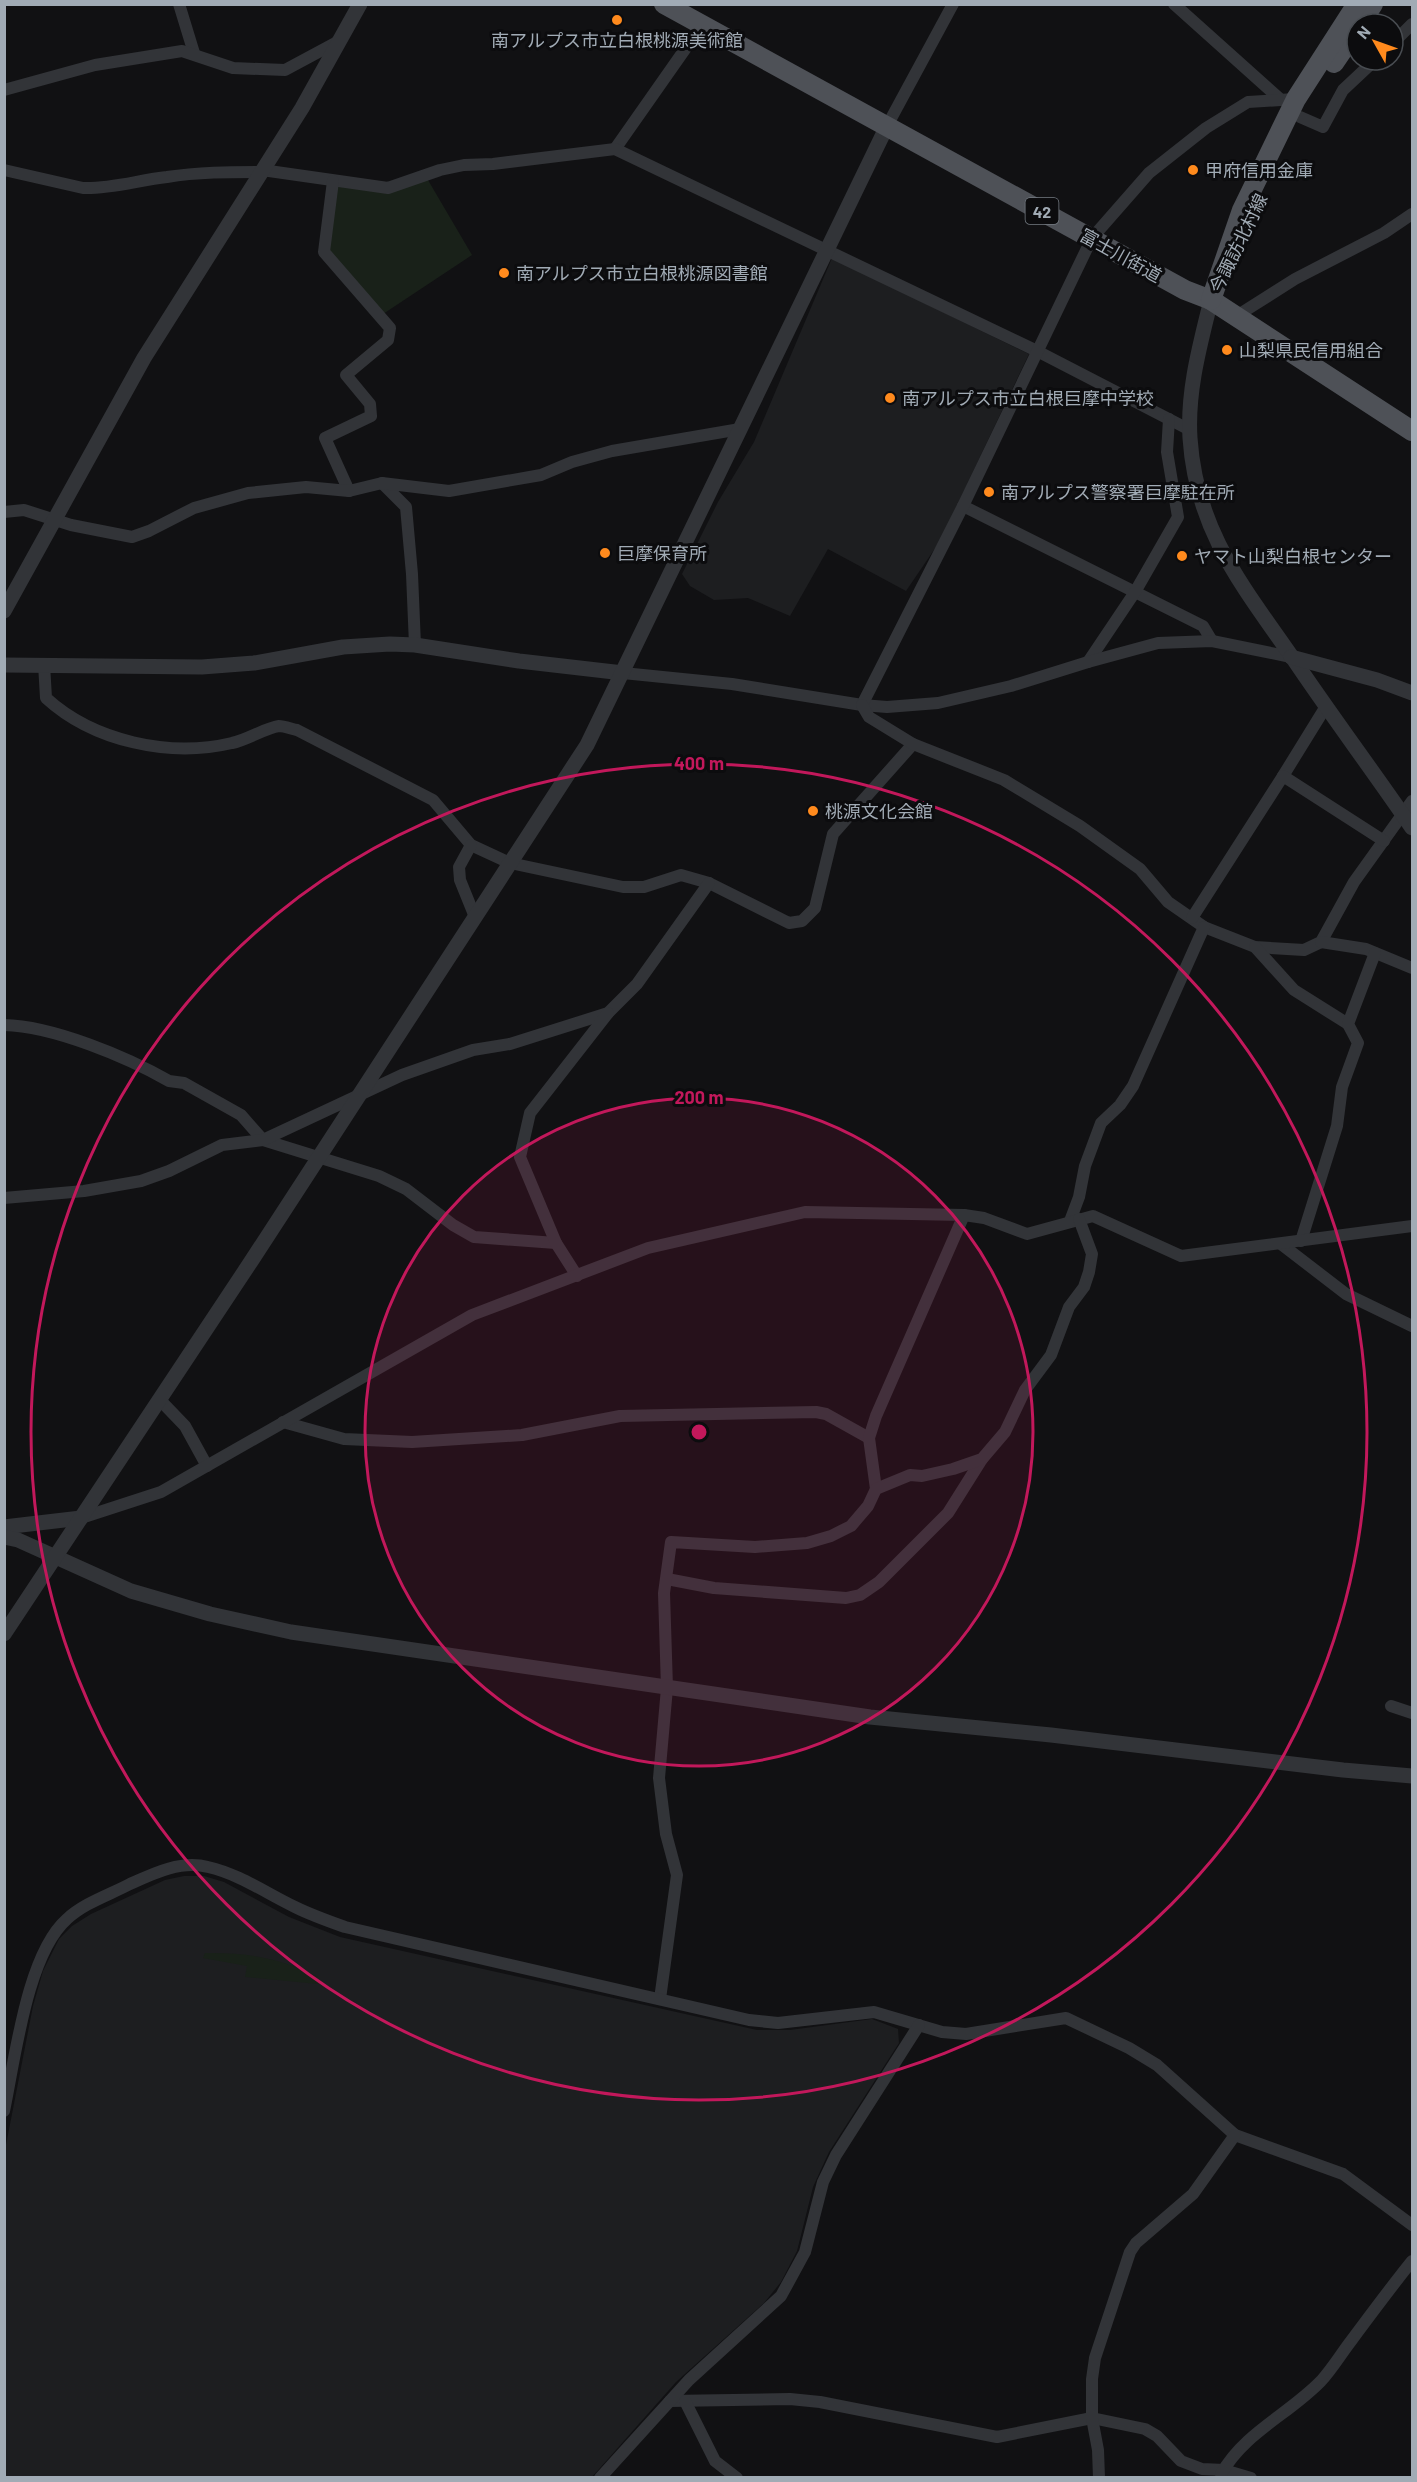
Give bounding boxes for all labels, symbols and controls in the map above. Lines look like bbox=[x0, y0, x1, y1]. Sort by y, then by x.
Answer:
north arrow bbox=[1345, 12, 1405, 72]
marker: 南アルプス市立白根桃源美術館 bbox=[610, 13, 624, 27]
text: N bbox=[1352, 22, 1374, 42]
place label: 南アルプス市立白根桃源美術館 bbox=[491, 29, 743, 51]
place label: 甲府信用金庫 bbox=[1205, 159, 1313, 181]
marker: 甲府信用金庫 bbox=[1186, 163, 1200, 177]
street label: 今諏訪北村線 bbox=[1204, 190, 1272, 296]
road number: 42 bbox=[1026, 198, 1058, 224]
street label: 富士川街道 bbox=[1076, 224, 1166, 286]
place label: 南アルプス市立白根桃源図書館 bbox=[516, 262, 768, 284]
marker: 南アルプス市立白根桃源図書館 bbox=[497, 266, 511, 280]
place label: 山梨県民信用組合 bbox=[1239, 339, 1383, 361]
marker: 山梨県民信用組合 bbox=[1220, 343, 1234, 357]
place label: 南アルプス市立白根巨摩中学校 bbox=[902, 387, 1154, 409]
marker: 南アルプス市立白根巨摩中学校 bbox=[883, 391, 897, 405]
place label: 南アルプス警察署巨摩駐在所 bbox=[1001, 481, 1235, 503]
marker: 南アルプス警察署巨摩駐在所 bbox=[982, 485, 996, 499]
place label: 巨摩保育所 bbox=[617, 542, 707, 564]
place label: ヤマト山梨白根センター bbox=[1194, 545, 1392, 567]
marker: 巨摩保育所 bbox=[598, 546, 612, 560]
marker: ヤマト山梨白根センター bbox=[1175, 549, 1189, 563]
text: 400 m bbox=[674, 752, 724, 774]
place label: 桃源文化会館 bbox=[825, 800, 933, 822]
marker: 桃源文化会館 bbox=[806, 804, 820, 818]
text: 200 m bbox=[674, 1086, 724, 1108]
centre of rings bbox=[689, 1422, 709, 1442]

